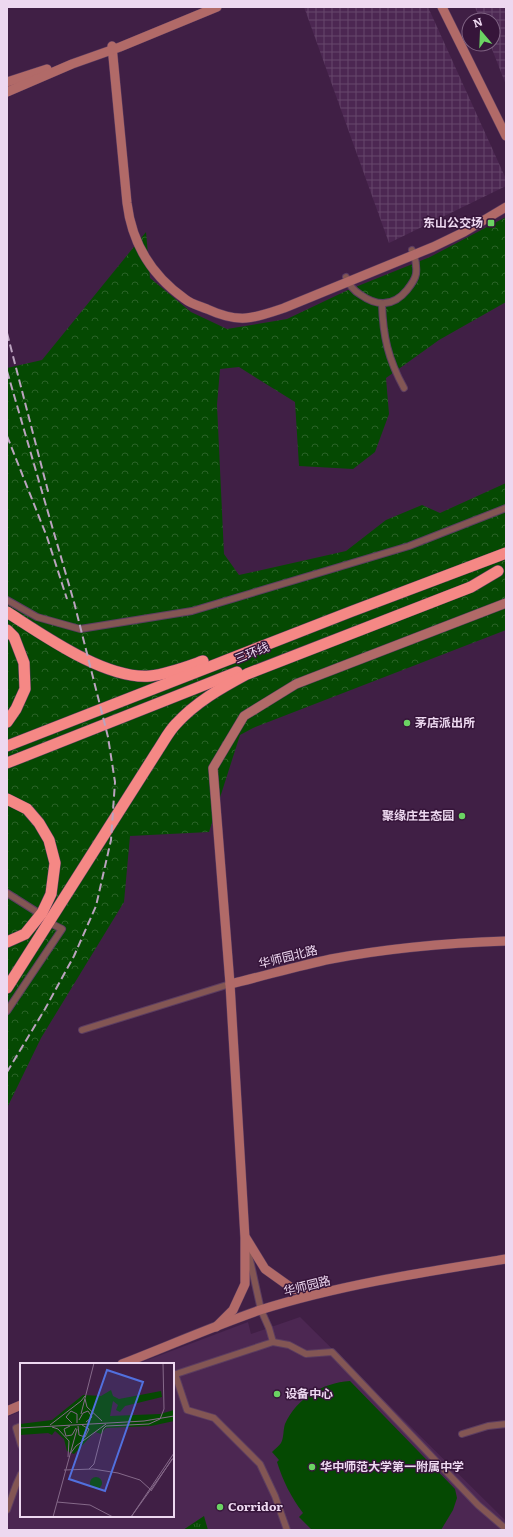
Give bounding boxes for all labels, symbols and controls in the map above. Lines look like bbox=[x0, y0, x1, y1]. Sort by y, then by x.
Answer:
north arrow bbox=[461, 12, 501, 52]
text: N bbox=[470, 13, 484, 31]
place label: 东山公交场 bbox=[423, 213, 483, 231]
marker: 东山公交场 bbox=[486, 218, 496, 228]
street label: 三环线 bbox=[232, 637, 272, 667]
place label: 茅店派出所 bbox=[415, 713, 475, 731]
marker: 茅店派出所 bbox=[402, 718, 412, 728]
place label: 聚缘庄生态园 bbox=[382, 806, 454, 824]
marker: 聚缘庄生态园 bbox=[457, 811, 467, 821]
street label: 华师园北路 bbox=[256, 940, 319, 972]
street label: 华师园路 bbox=[281, 1270, 332, 1300]
inset map bbox=[20, 1363, 174, 1517]
place label: 设备中心 bbox=[285, 1384, 333, 1402]
marker: 设备中心 bbox=[272, 1389, 282, 1399]
place label: 华中师范大学第一附属中学 bbox=[320, 1457, 464, 1475]
marker: 华中师范大学第一附属中学 bbox=[307, 1462, 317, 1472]
place label: Corridor bbox=[228, 1497, 283, 1515]
marker: Corridor bbox=[215, 1502, 225, 1512]

